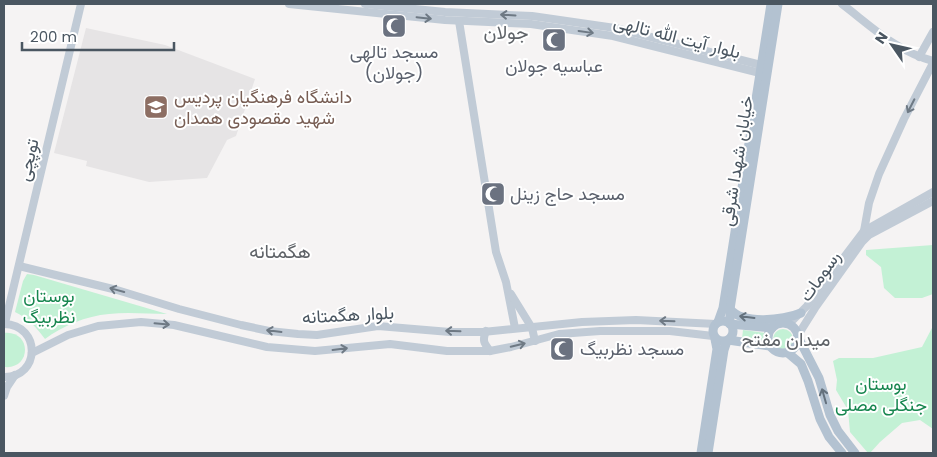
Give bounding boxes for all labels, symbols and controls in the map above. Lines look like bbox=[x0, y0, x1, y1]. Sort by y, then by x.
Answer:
street label: بلوار آیت الله تالهی bbox=[611, 9, 743, 64]
one-way arrow bbox=[500, 10, 516, 19]
mosque icon: مسجد تالهی (جولان) bbox=[381, 13, 407, 39]
one-way arrow bbox=[416, 13, 432, 23]
district label: جولان bbox=[484, 19, 528, 46]
scale bar bbox=[22, 20, 175, 52]
north arrow bbox=[867, 20, 917, 70]
text: 200 m bbox=[30, 26, 77, 47]
mosque icon: عباسیه جولان bbox=[541, 27, 567, 53]
one-way arrow bbox=[578, 27, 594, 37]
text: N bbox=[870, 28, 892, 48]
place label: مسجد تالهی (جولان) bbox=[350, 39, 438, 85]
place label: عباسیه جولان bbox=[505, 53, 603, 78]
place label: دانشگاه فرهنگیان پردیس شهید مقصودی همدان bbox=[174, 84, 352, 130]
school or university icon: دانشگاه فرهنگیان پردیس شهید مقصودی همدان bbox=[143, 94, 169, 120]
street label: خیابان شهدا شرقی bbox=[714, 94, 759, 228]
one-way arrow bbox=[906, 98, 915, 113]
street label: توپچی bbox=[10, 136, 45, 184]
mosque icon: مسجد حاج زینل bbox=[480, 181, 506, 207]
place label: مسجد حاج زینل bbox=[510, 181, 625, 206]
district label: هگمتانه bbox=[249, 238, 311, 265]
street label: رسومات bbox=[793, 245, 846, 306]
park label: بوستان نظربیگ bbox=[23, 283, 75, 329]
one-way arrow bbox=[109, 285, 125, 294]
street label: بلوار هگمتانه bbox=[301, 300, 395, 329]
one-way arrow bbox=[739, 312, 755, 322]
one-way arrow bbox=[659, 317, 675, 326]
one-way arrow bbox=[154, 319, 170, 328]
one-way arrow bbox=[266, 326, 282, 336]
district label: میدان مفتح bbox=[742, 326, 830, 353]
one-way arrow bbox=[445, 327, 461, 336]
mosque icon: مسجد نظربیگ bbox=[549, 336, 575, 362]
place label: مسجد نظربیگ bbox=[580, 336, 684, 361]
one-way arrow bbox=[510, 340, 526, 349]
one-way arrow bbox=[331, 344, 347, 354]
park label: بوستان جنگلی مصلی bbox=[835, 371, 927, 417]
one-way arrow bbox=[818, 388, 828, 404]

